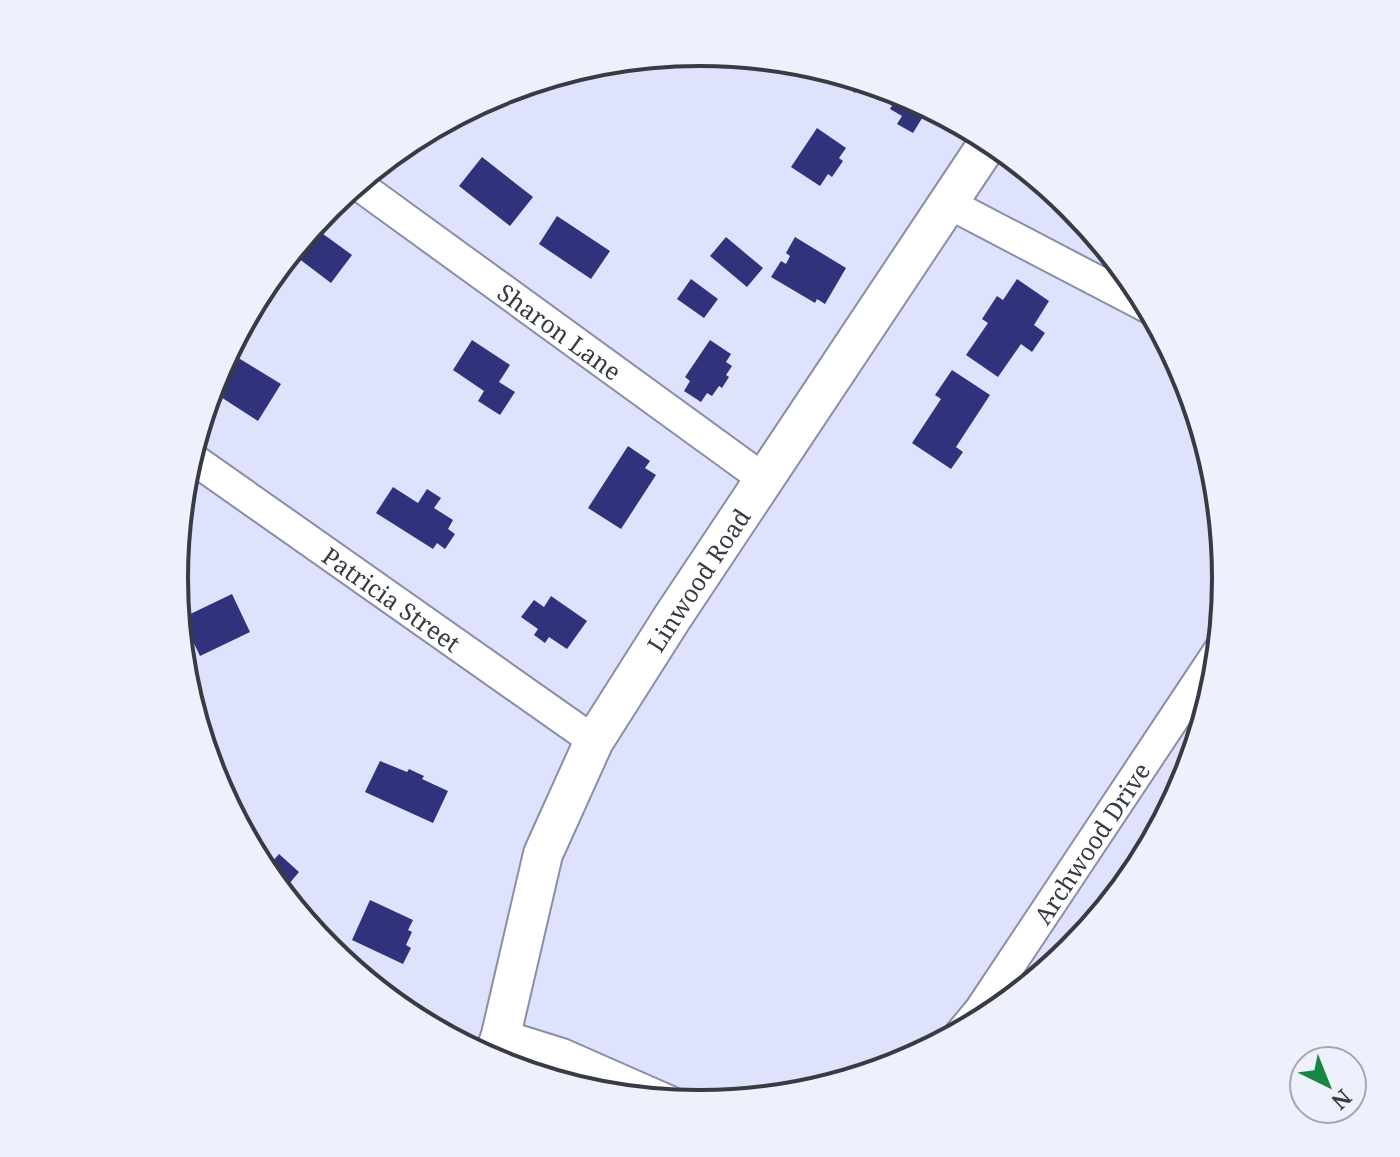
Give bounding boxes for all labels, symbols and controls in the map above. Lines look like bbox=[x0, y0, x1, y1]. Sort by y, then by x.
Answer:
street label: Sharon Lane bbox=[491, 275, 628, 387]
street label: Linwood Road bbox=[638, 501, 757, 658]
street label: Patricia Street bbox=[316, 539, 467, 659]
street label: Archwood Drive bbox=[1025, 755, 1157, 930]
north arrow bbox=[1288, 1045, 1368, 1125]
text: N bbox=[1326, 1083, 1359, 1117]

